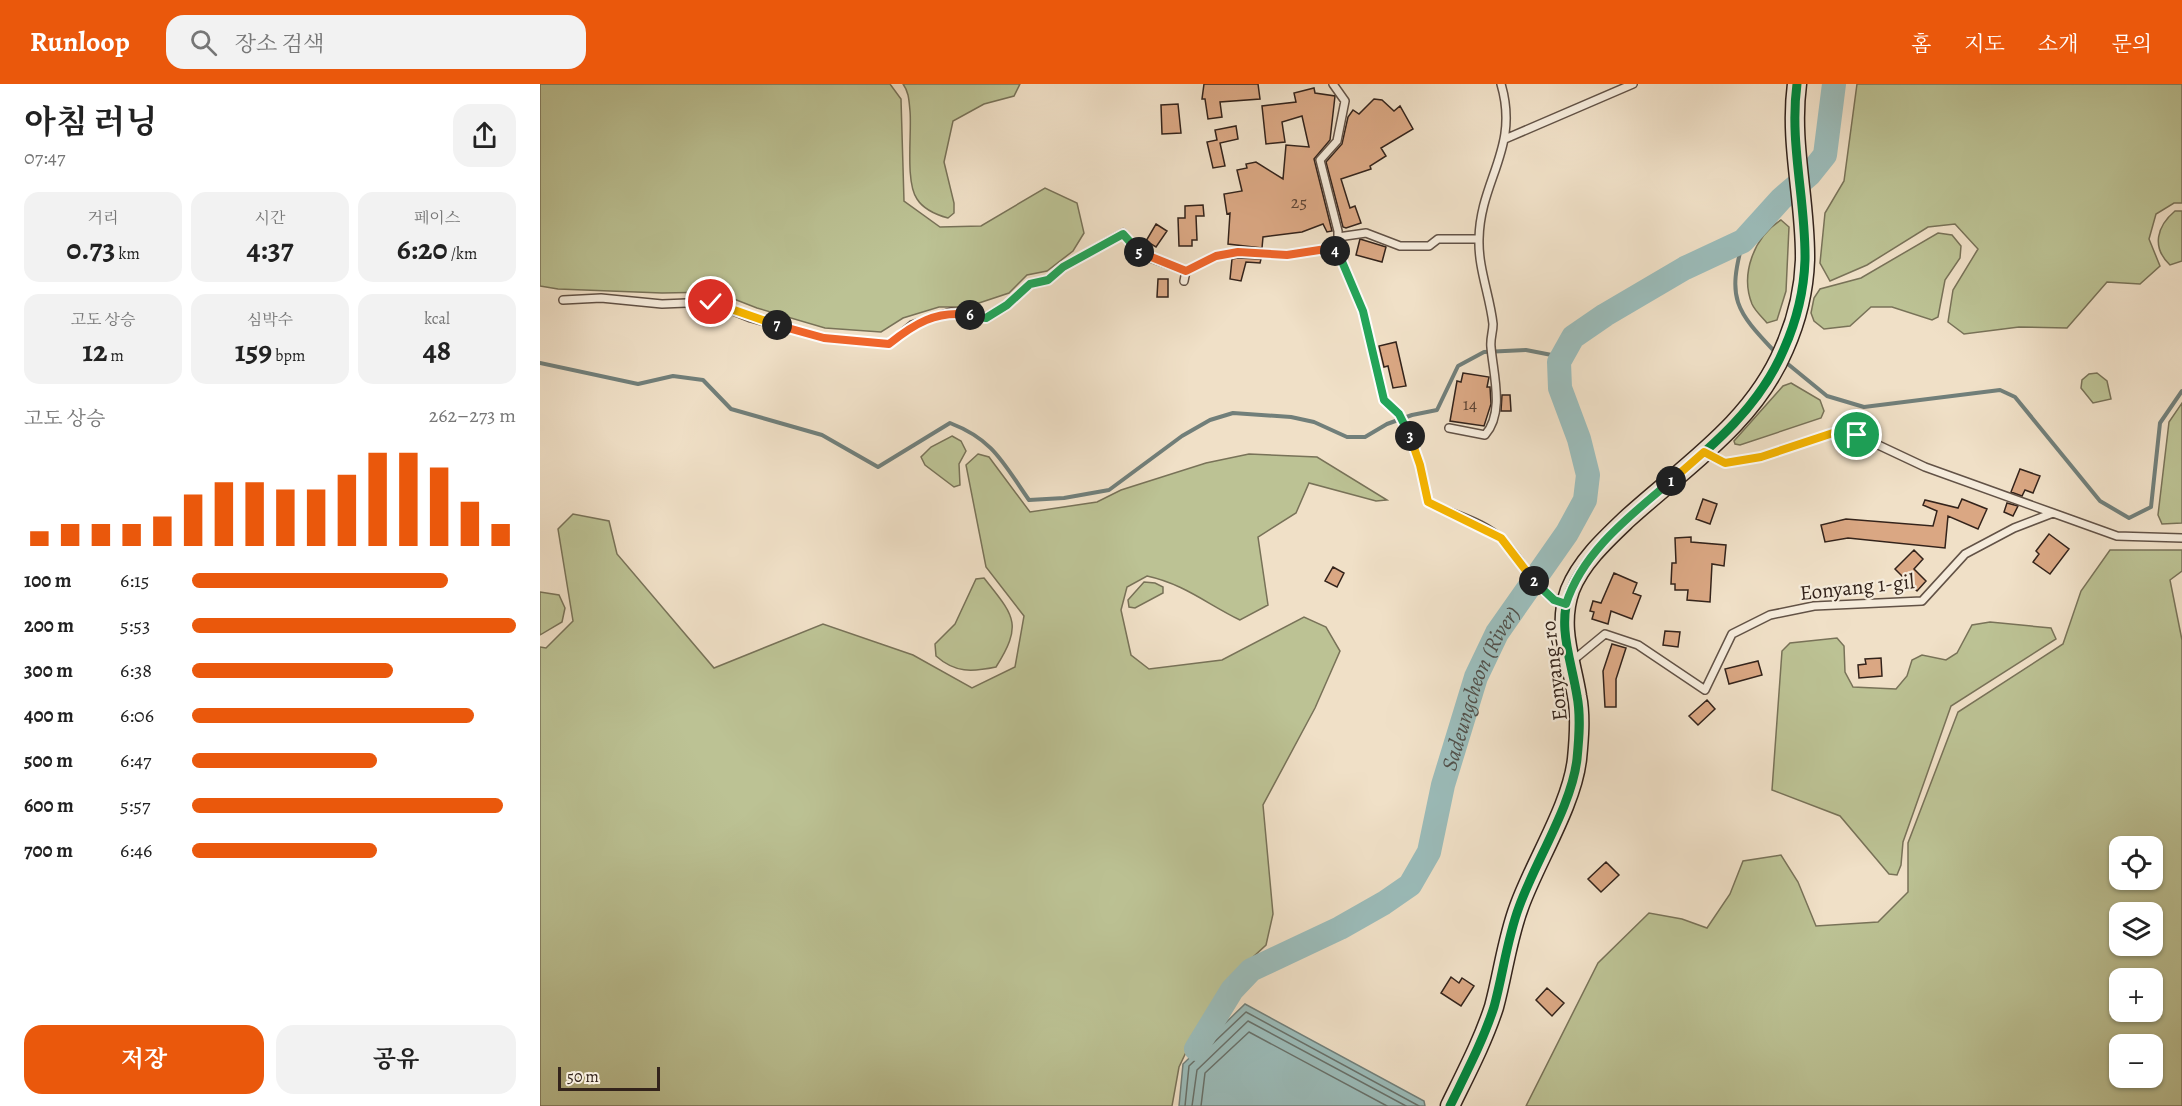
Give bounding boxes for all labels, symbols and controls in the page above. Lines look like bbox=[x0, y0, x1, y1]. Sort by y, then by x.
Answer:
search box bbox=[166, 15, 586, 69]
text: Runloop bbox=[30, 23, 130, 61]
icon: search bbox=[187, 26, 220, 59]
text: 장소 검색 bbox=[235, 29, 324, 59]
text: 홈 bbox=[1911, 30, 1931, 58]
text: 지도 bbox=[1964, 30, 2005, 58]
text: 소개 bbox=[2038, 30, 2078, 58]
text: 문의 bbox=[2111, 30, 2152, 58]
text: 아침 러닝 bbox=[24, 99, 157, 144]
button: share bbox=[453, 104, 516, 167]
text: 07:47 bbox=[24, 144, 65, 171]
house number: 25 bbox=[1291, 190, 1307, 214]
text: 거리 bbox=[88, 207, 118, 229]
text: 시간 bbox=[255, 207, 285, 229]
text: 페이스 bbox=[414, 207, 460, 229]
text: 0.73 bbox=[66, 229, 115, 269]
text: 4:37 bbox=[247, 229, 293, 269]
text: 6:20 bbox=[397, 229, 448, 269]
pin: 4 bbox=[1320, 236, 1350, 266]
pin: 5 bbox=[1124, 237, 1154, 267]
text: 4 bbox=[1331, 240, 1339, 262]
text: 5 bbox=[1136, 241, 1142, 263]
text: km bbox=[115, 243, 140, 265]
text: /km bbox=[448, 243, 477, 265]
pin bbox=[685, 276, 736, 327]
icon: check bbox=[694, 285, 727, 318]
pin: 6 bbox=[955, 300, 985, 330]
text: 6 bbox=[966, 304, 974, 326]
text: kcal bbox=[424, 308, 450, 330]
text: 고도 상승 bbox=[71, 309, 136, 331]
text: 심박수 bbox=[247, 309, 293, 331]
pin: 7 bbox=[762, 310, 792, 340]
text: 7 bbox=[774, 314, 780, 336]
text: 48 bbox=[423, 330, 451, 370]
text: 12 bbox=[82, 331, 107, 371]
text: 159 bbox=[235, 331, 272, 371]
text: m bbox=[107, 345, 124, 367]
text: bpm bbox=[272, 345, 305, 367]
house number: 14 bbox=[1463, 392, 1477, 416]
text: 262–273 m bbox=[429, 402, 516, 429]
text: 고도 상승 bbox=[24, 405, 105, 432]
pin bbox=[1831, 409, 1882, 460]
icon: arrive bbox=[1840, 418, 1873, 451]
pin: 3 bbox=[1395, 421, 1425, 451]
text: 3 bbox=[1407, 425, 1413, 447]
pin: 1 bbox=[1656, 466, 1686, 496]
text: 1 bbox=[1668, 470, 1674, 492]
pin: 2 bbox=[1519, 566, 1549, 596]
text: 100 m bbox=[24, 567, 72, 594]
text: 6:15 bbox=[120, 567, 149, 594]
street label: Eonyang 1-gil bbox=[1798, 567, 1916, 607]
text: 2 bbox=[1530, 570, 1538, 592]
water label: Sadeungcheon (River) bbox=[1434, 600, 1528, 774]
text: 200 m bbox=[24, 612, 74, 639]
text: 5:53 bbox=[120, 612, 150, 639]
street label: Eonyang-ro bbox=[1534, 619, 1574, 723]
text: 300 m bbox=[24, 657, 73, 684]
text: 6:38 bbox=[120, 657, 152, 684]
text: 400 m bbox=[24, 702, 74, 729]
text: 6:06 bbox=[120, 702, 154, 729]
text: 500 m bbox=[24, 747, 73, 774]
text: 6:47 bbox=[120, 747, 151, 774]
text: 600 m bbox=[24, 792, 74, 819]
text: 5:57 bbox=[120, 792, 150, 819]
map controls bbox=[2109, 836, 2163, 1088]
button: locate bbox=[2109, 836, 2163, 890]
text: 700 m bbox=[24, 837, 73, 864]
text: 6:46 bbox=[120, 837, 152, 864]
button: layers bbox=[2109, 902, 2163, 956]
button: + bbox=[2109, 968, 2163, 1022]
button: 저장 bbox=[24, 1025, 264, 1094]
button: 공유 bbox=[276, 1025, 516, 1094]
button: − bbox=[2109, 1034, 2163, 1088]
scale bar bbox=[558, 1064, 660, 1092]
text: 50 m bbox=[567, 1066, 599, 1088]

